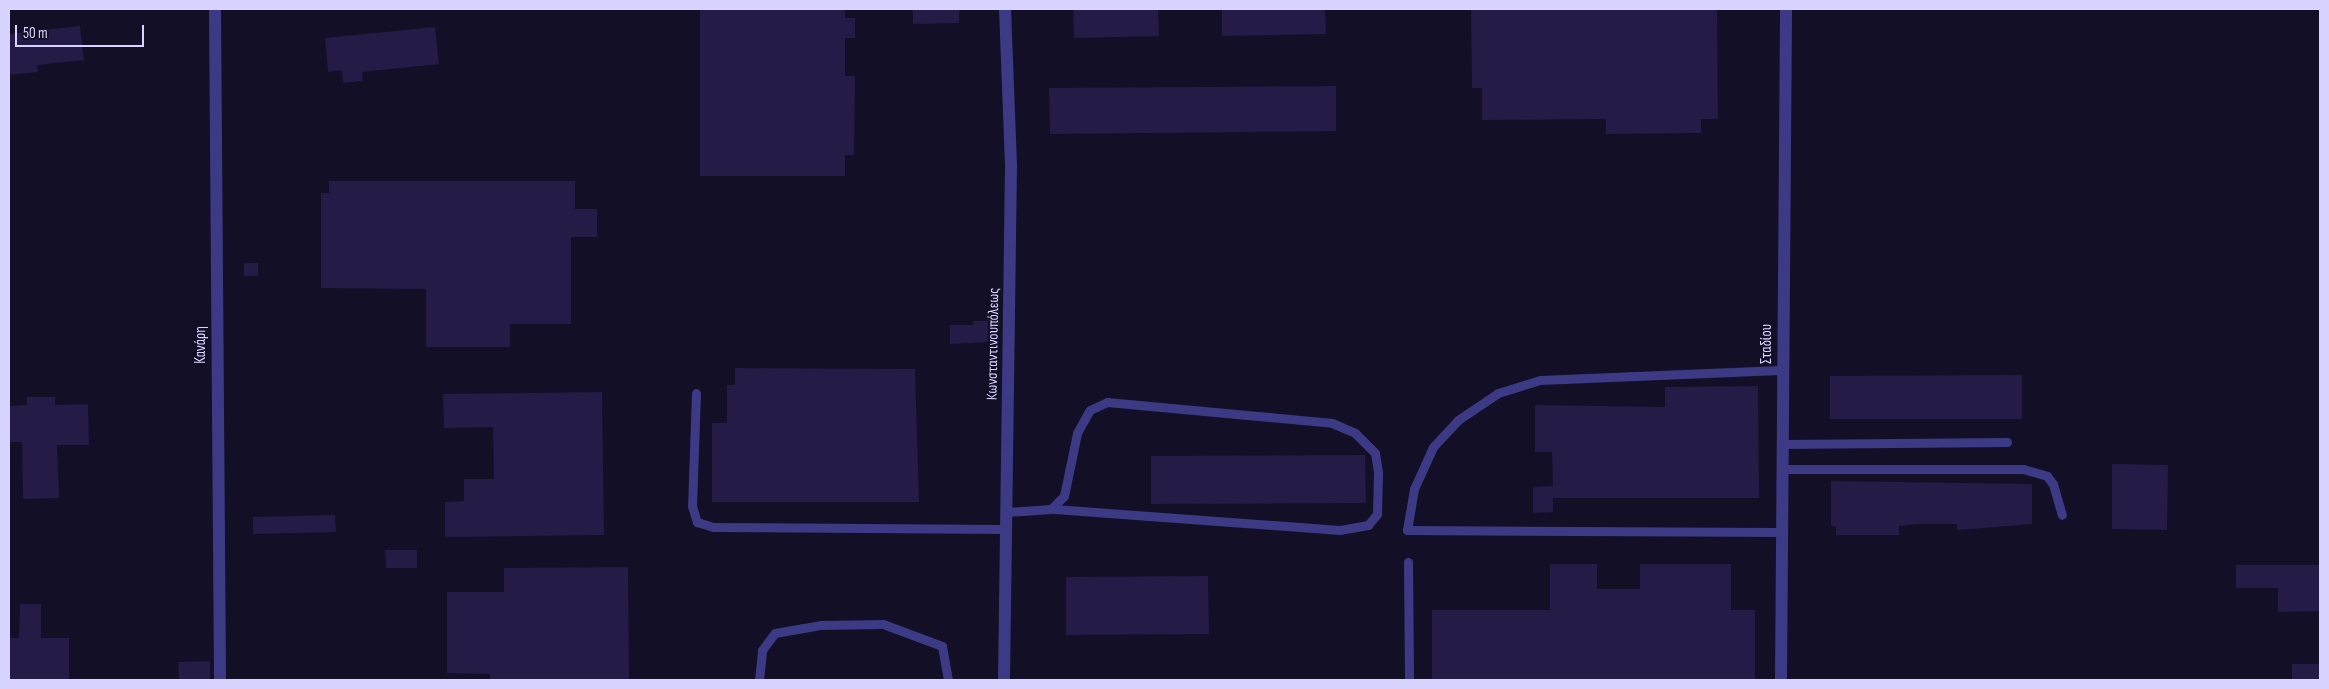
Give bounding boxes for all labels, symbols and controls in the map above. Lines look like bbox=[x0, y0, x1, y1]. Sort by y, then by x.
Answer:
scale bar bbox=[18, 15, 146, 47]
text: 50 m bbox=[23, 24, 48, 43]
street label: Κωνσταντινουπόλεως bbox=[983, 288, 1003, 400]
street label: Σταδίου bbox=[1758, 324, 1776, 364]
street label: Κανάρη bbox=[192, 326, 210, 364]

